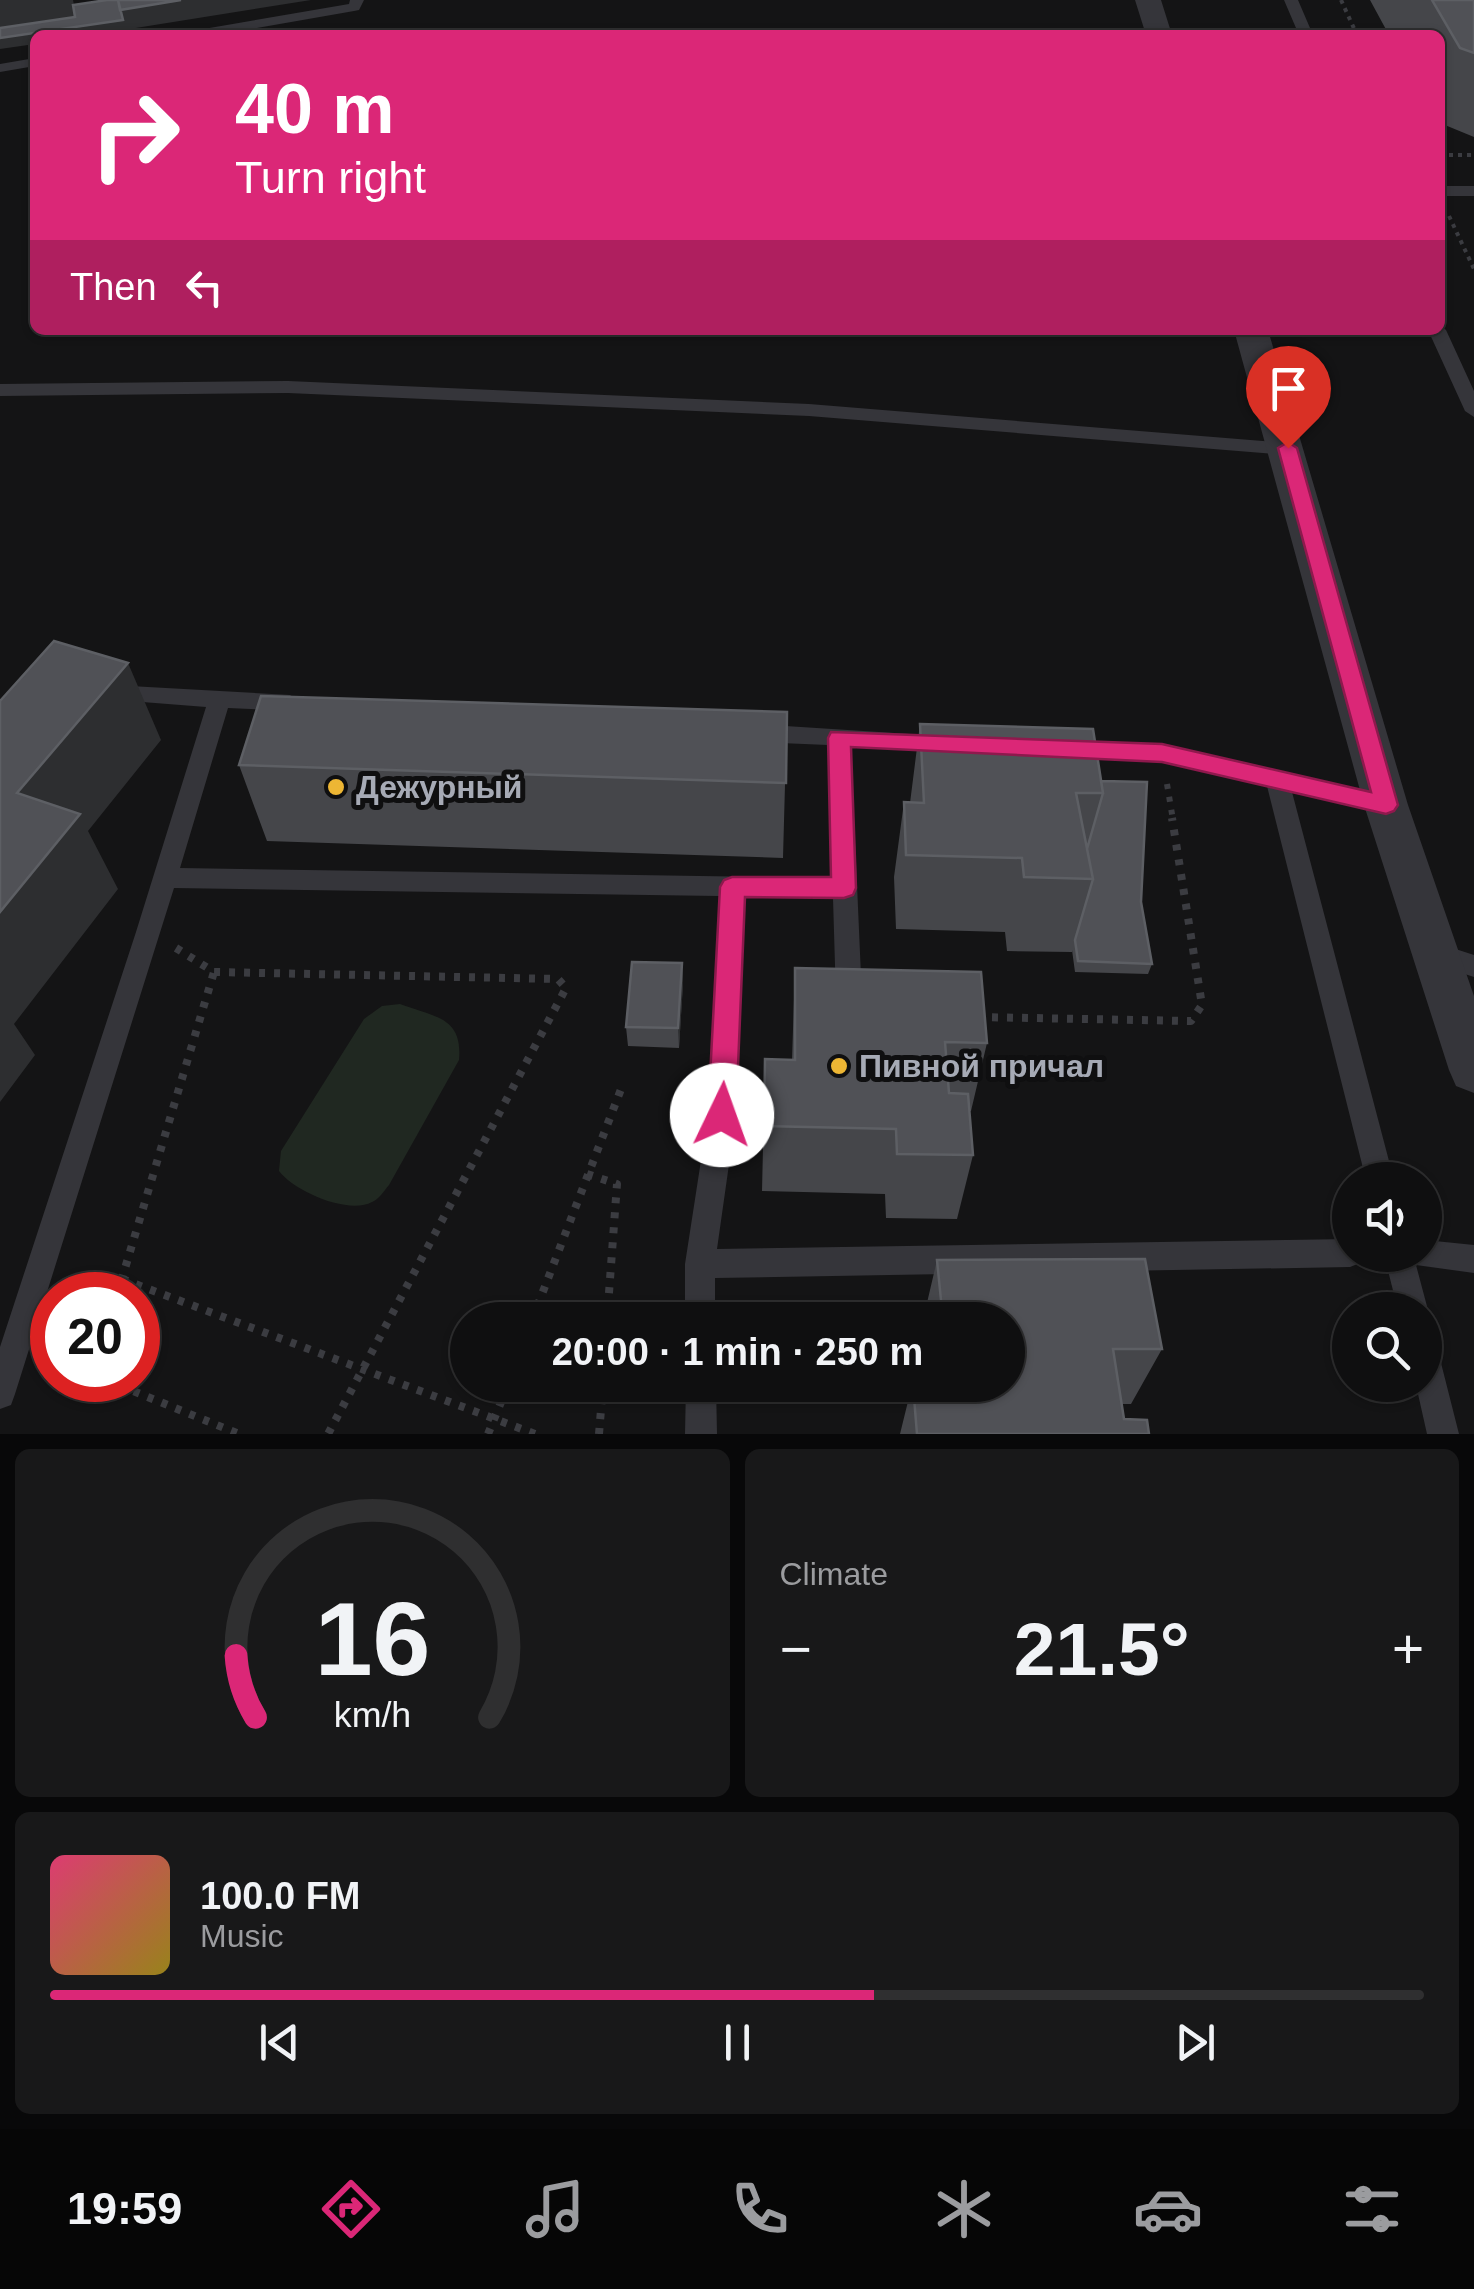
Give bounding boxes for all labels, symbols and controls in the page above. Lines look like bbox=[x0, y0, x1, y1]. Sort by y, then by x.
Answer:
icon: right bbox=[70, 70, 200, 200]
text: 40 m bbox=[235, 70, 395, 148]
text: Turn right bbox=[235, 152, 426, 203]
icon: left bbox=[177, 260, 232, 315]
text: Then bbox=[70, 266, 157, 308]
pin bbox=[1246, 346, 1331, 449]
icon: arrive bbox=[1261, 361, 1316, 416]
place label: Дежурный bbox=[356, 769, 523, 805]
marker: Дежурный bbox=[325, 776, 347, 798]
place label: Пивной причал bbox=[859, 1048, 1104, 1084]
marker: Пивной причал bbox=[828, 1055, 850, 1077]
position arrow bbox=[670, 1063, 774, 1167]
map controls bbox=[1332, 1162, 1442, 1402]
button: sound bbox=[1332, 1162, 1442, 1272]
speed limit sign: 20 bbox=[30, 1272, 160, 1402]
button: search bbox=[1332, 1292, 1442, 1402]
text: 20:00 · 1 min · 250 m bbox=[552, 1331, 923, 1373]
text: Climate bbox=[780, 1556, 888, 1592]
text: 16 bbox=[314, 1581, 430, 1697]
text: 21.5° bbox=[1014, 1607, 1190, 1691]
text: − bbox=[780, 1618, 812, 1680]
text: + bbox=[1392, 1618, 1424, 1680]
text: km/h bbox=[334, 1695, 411, 1735]
text: 100.0 FM bbox=[200, 1875, 361, 1917]
text: Music bbox=[200, 1918, 284, 1954]
icon: previous bbox=[252, 2015, 307, 2070]
icon: pause bbox=[710, 2015, 765, 2070]
icon: next bbox=[1168, 2015, 1223, 2070]
icon: directions bbox=[316, 2174, 386, 2244]
icon: music bbox=[520, 2174, 590, 2244]
icon: phone bbox=[725, 2174, 795, 2244]
icon: climate bbox=[929, 2174, 999, 2244]
icon: car bbox=[1133, 2174, 1203, 2244]
icon: filters bbox=[1337, 2174, 1407, 2244]
text: 19:59 bbox=[67, 2183, 182, 2234]

